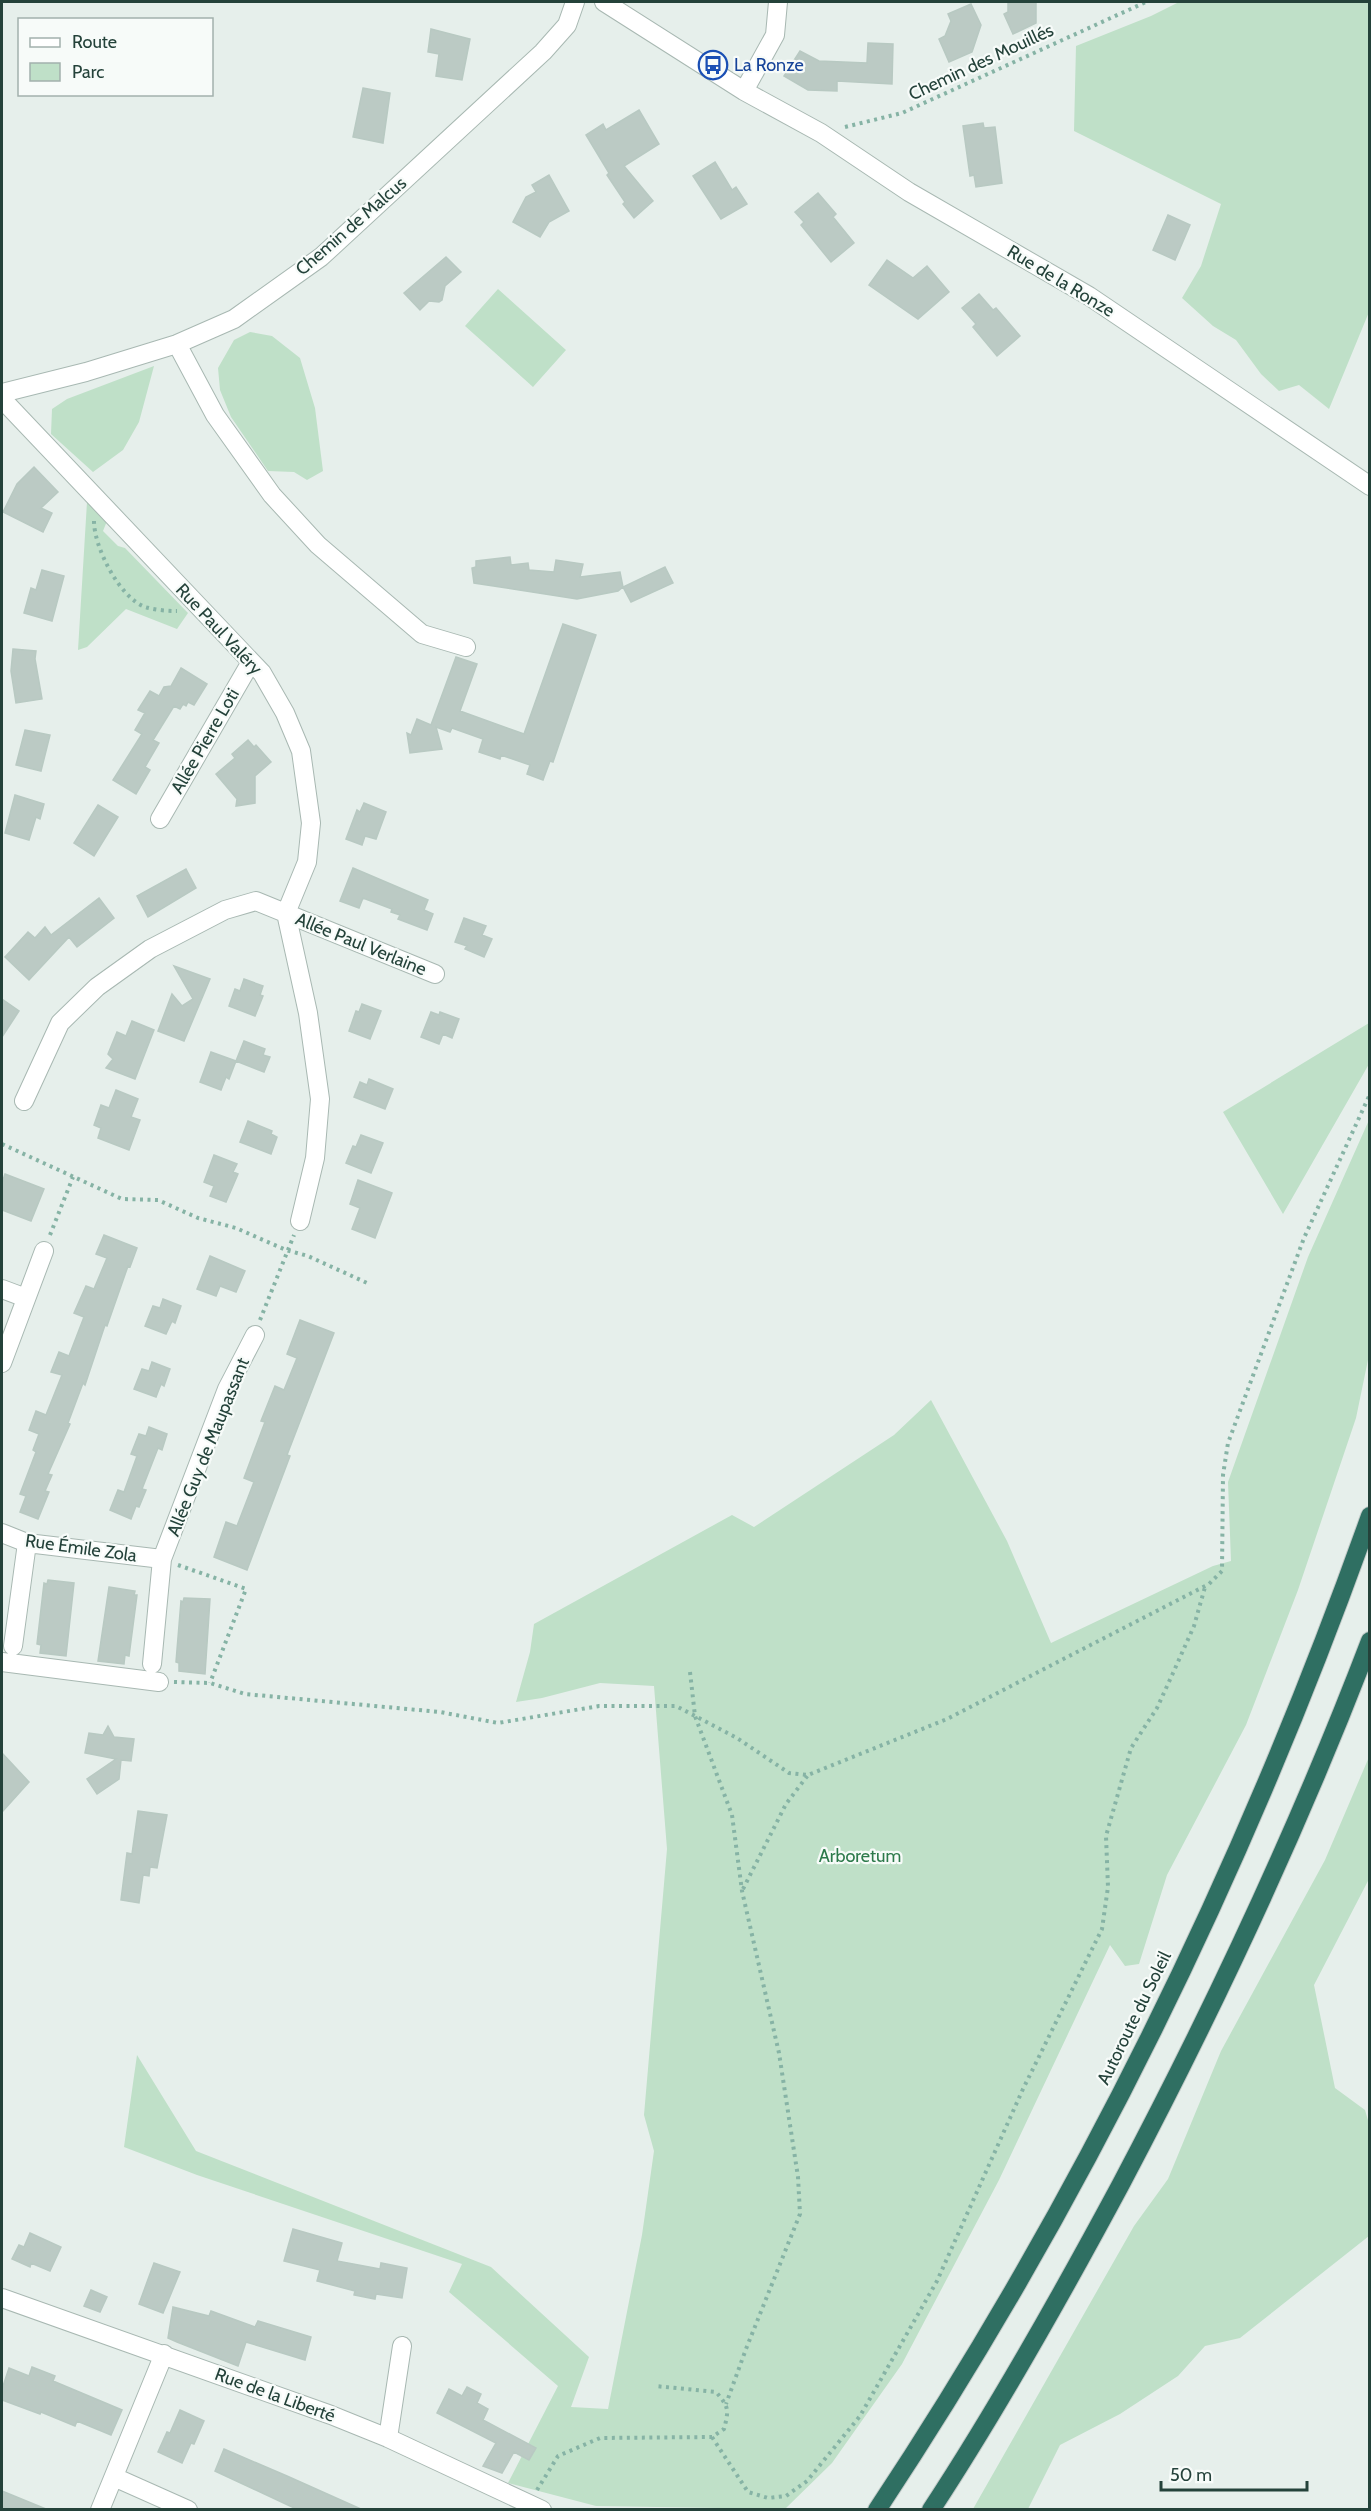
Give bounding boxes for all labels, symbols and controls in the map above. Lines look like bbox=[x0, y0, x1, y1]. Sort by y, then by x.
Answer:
legend bbox=[18, 18, 213, 96]
street label: Chemin des Mouillés bbox=[905, 19, 1057, 105]
text: Route bbox=[72, 31, 117, 53]
bus stop icon: La Ronze bbox=[697, 49, 729, 81]
place label: La Ronze bbox=[734, 54, 804, 76]
text: Parc bbox=[72, 61, 104, 83]
street label: Chemin de Malcus bbox=[291, 172, 411, 280]
street label: Rue de la Ronze bbox=[1003, 240, 1119, 322]
street label: Rue Paul Valéry bbox=[171, 579, 267, 679]
street label: Allée Pierre Loti bbox=[166, 684, 244, 798]
street label: Allée Paul Verlaine bbox=[292, 908, 430, 980]
street label: Allée Guy de Maupassant bbox=[162, 1355, 254, 1539]
street label: Rue Émile Zola bbox=[24, 1529, 138, 1567]
park label: Arboretum bbox=[819, 1845, 901, 1867]
street label: Autoroute du Soleil bbox=[1092, 1947, 1176, 2088]
street label: Rue de la Liberté bbox=[212, 2363, 338, 2427]
scale bar bbox=[1161, 2454, 1306, 2492]
text: 50 m bbox=[1170, 2464, 1212, 2486]

